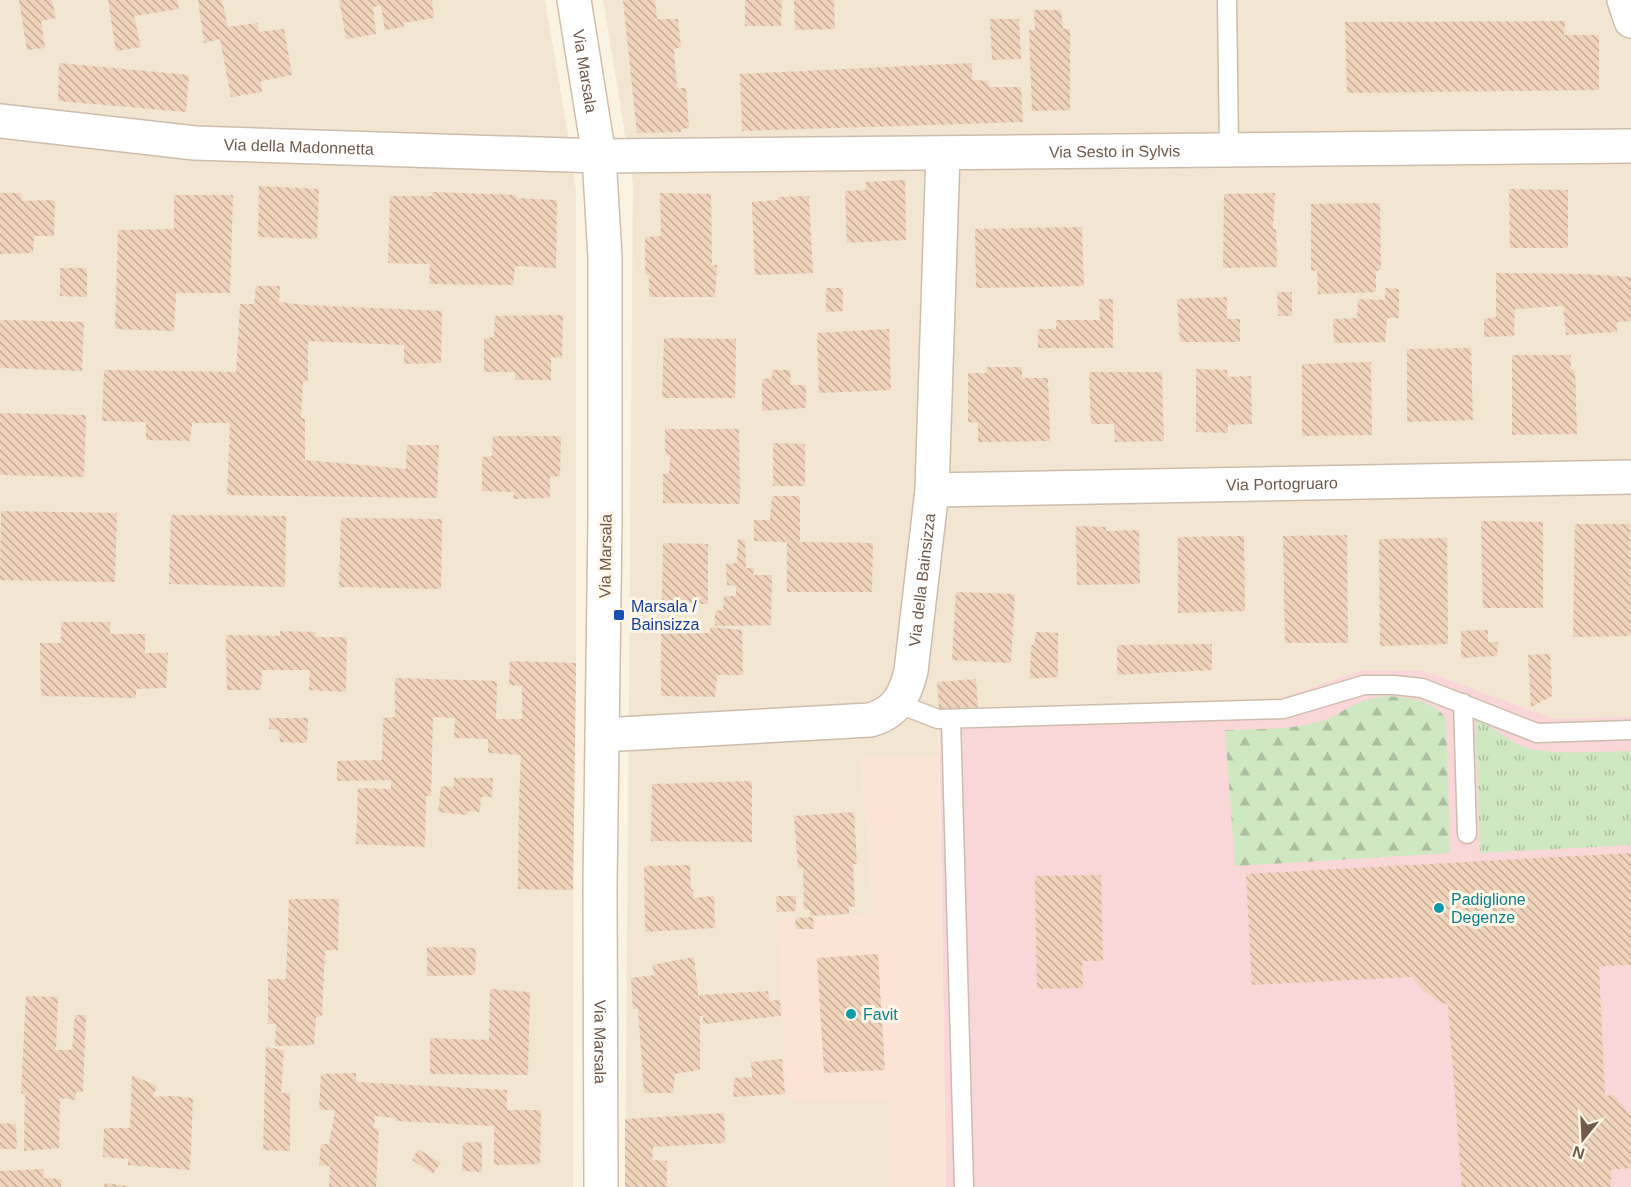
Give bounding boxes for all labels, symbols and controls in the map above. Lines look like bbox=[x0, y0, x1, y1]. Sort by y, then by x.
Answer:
street label: Via Marsala bbox=[570, 28, 600, 114]
street label: Via della Madonnetta bbox=[223, 136, 374, 158]
street label: Via Sesto in Sylvis bbox=[1049, 142, 1180, 161]
street label: Via Portogruaro bbox=[1226, 474, 1338, 494]
street label: Via della Bainsizza bbox=[906, 512, 938, 648]
street label: Via Marsala bbox=[596, 514, 615, 598]
place label: Marsala / Bainsizza bbox=[631, 598, 700, 633]
marker: Marsala / Bainsizza bbox=[612, 608, 626, 622]
place label: Padiglione Degenze bbox=[1451, 891, 1526, 926]
marker: Padiglione Degenze bbox=[1432, 901, 1446, 915]
street label: Via Marsala bbox=[591, 1000, 609, 1084]
place label: Favit bbox=[863, 1006, 898, 1023]
marker: Favit bbox=[844, 1007, 858, 1021]
north arrow bbox=[1553, 1109, 1613, 1169]
text: N bbox=[1570, 1143, 1587, 1163]

